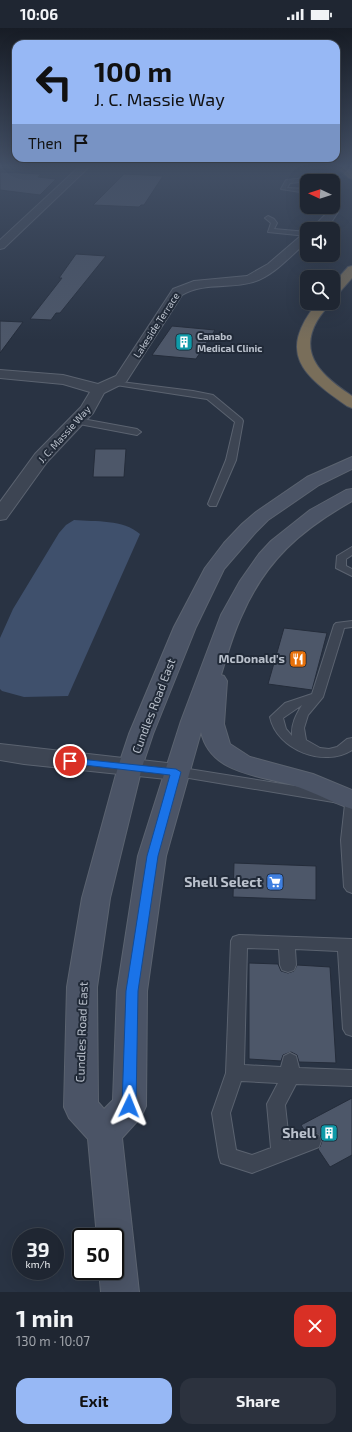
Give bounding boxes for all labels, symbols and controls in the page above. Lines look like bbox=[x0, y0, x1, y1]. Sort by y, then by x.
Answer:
text: 10:06 bbox=[20, 5, 58, 23]
text: 100 m bbox=[94, 54, 172, 88]
icon: left bbox=[28, 56, 80, 108]
text: J. C. Massie Way bbox=[94, 88, 225, 110]
icon: arrive bbox=[70, 132, 92, 154]
text: Then bbox=[28, 134, 62, 152]
north arrow bbox=[300, 174, 340, 214]
map controls bbox=[300, 174, 340, 310]
button: sound bbox=[300, 222, 340, 262]
button: search bbox=[300, 270, 340, 310]
street label: Lakeside Terrace bbox=[130, 290, 182, 360]
place label: Canabo Medical Clinic bbox=[197, 330, 262, 354]
building icon: Canabo Medical Clinic bbox=[174, 332, 194, 352]
street label: J. C. Massie Way bbox=[35, 402, 93, 465]
restaurant icon: McDonald's bbox=[288, 649, 308, 669]
place label: McDonald's bbox=[219, 651, 285, 665]
street label: Cundles Road East bbox=[129, 656, 178, 755]
pin bbox=[53, 744, 87, 778]
icon: arrive bbox=[59, 750, 81, 772]
supermarket icon: Shell Select bbox=[265, 872, 285, 892]
place label: Shell Select bbox=[184, 873, 262, 890]
street label: Cundles Road East bbox=[72, 981, 90, 1082]
position arrow bbox=[108, 1085, 150, 1127]
building icon: Shell bbox=[319, 1123, 339, 1143]
place label: Shell bbox=[282, 1124, 316, 1141]
speed limit sign: 50 bbox=[72, 1228, 124, 1280]
text: 39 bbox=[26, 1237, 50, 1261]
text: km/h bbox=[26, 1258, 50, 1270]
text: 1 min bbox=[16, 1303, 74, 1332]
button: close bbox=[294, 1305, 336, 1347]
text: 130 m · 10:07 bbox=[16, 1333, 90, 1349]
button: Exit bbox=[16, 1378, 172, 1424]
button: Share bbox=[180, 1378, 336, 1424]

